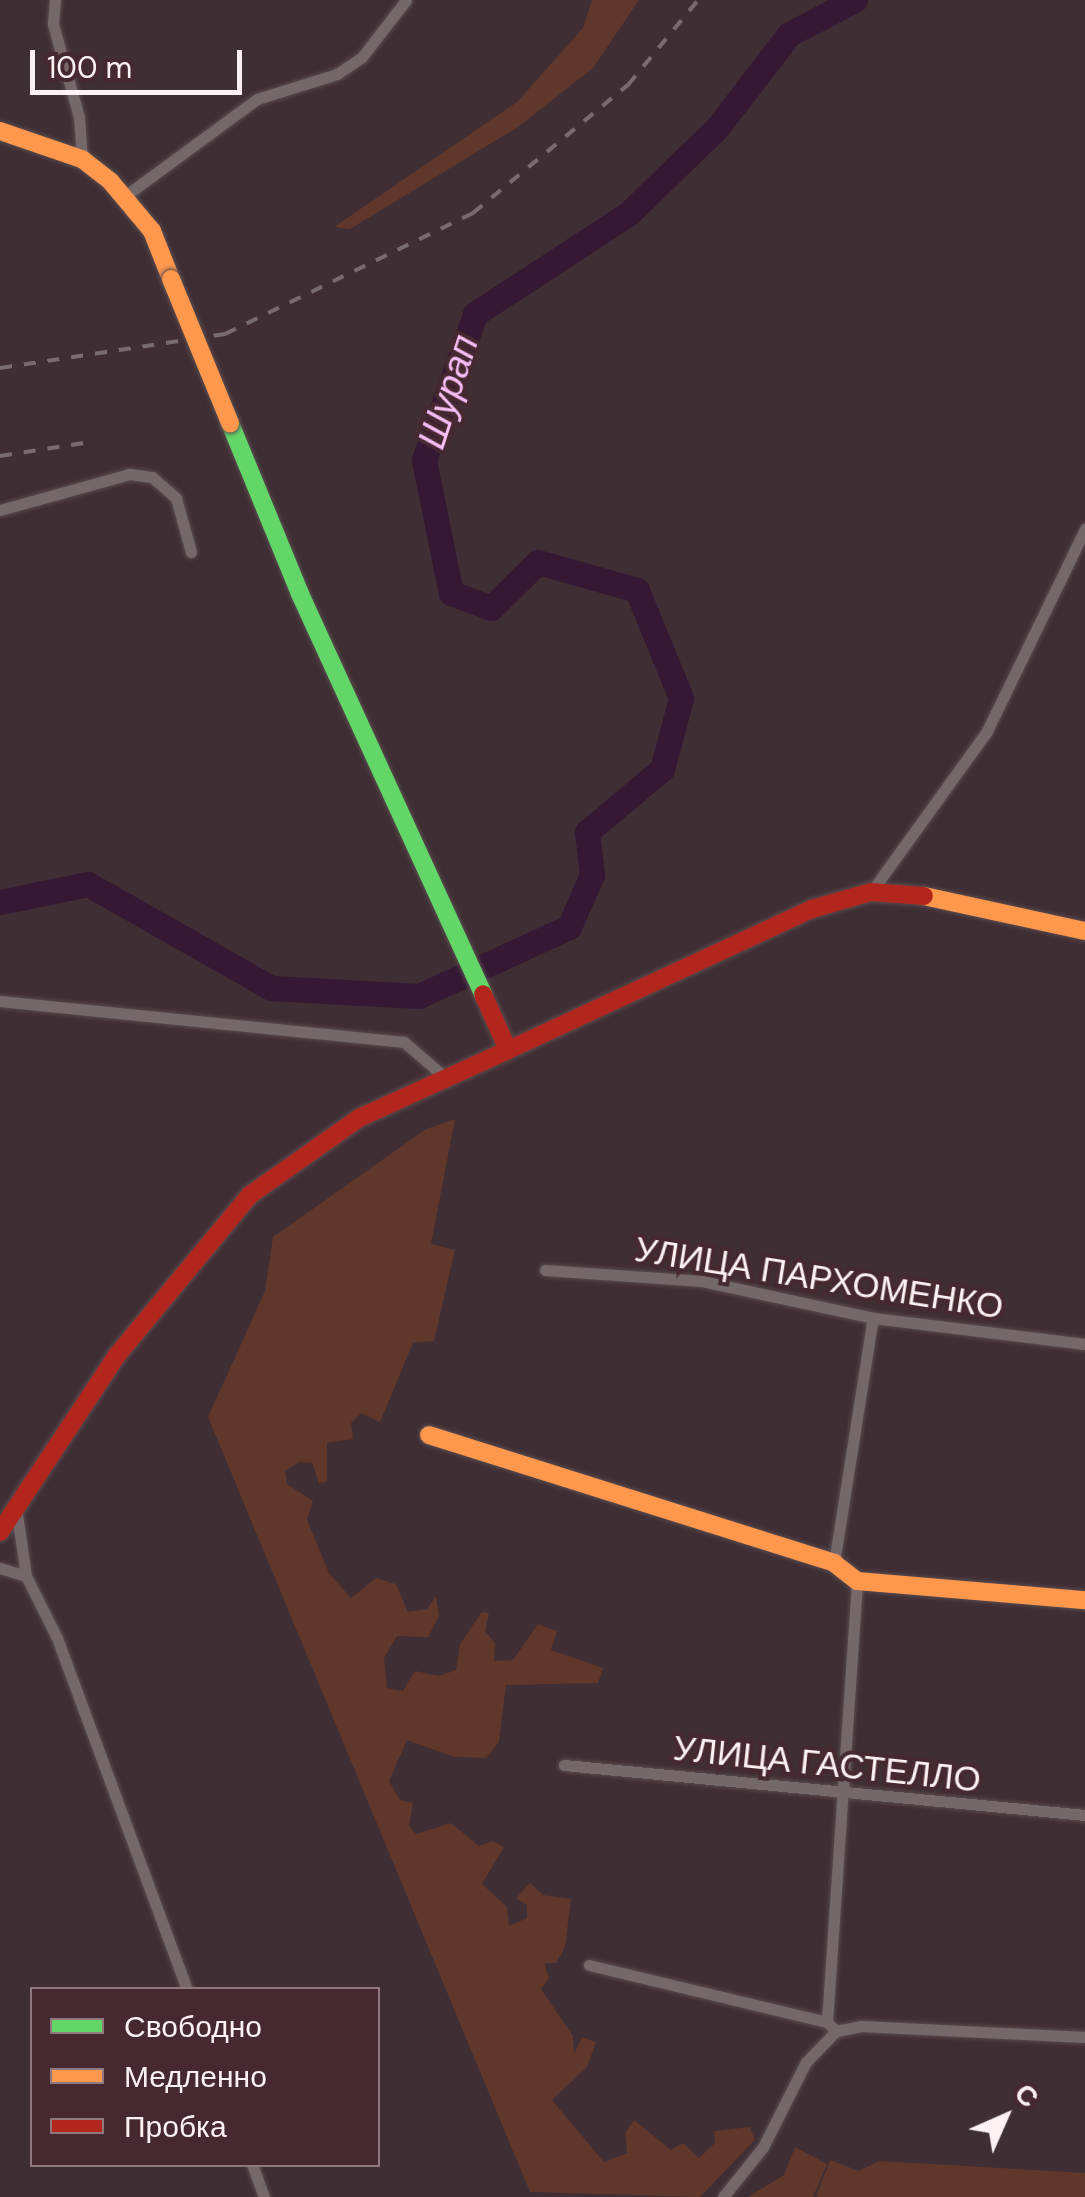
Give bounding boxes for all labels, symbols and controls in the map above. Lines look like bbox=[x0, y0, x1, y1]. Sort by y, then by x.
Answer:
scale bar bbox=[35, 30, 248, 92]
text: 100 m bbox=[47, 48, 132, 87]
water label: Шурап bbox=[409, 329, 489, 455]
street label: УЛИЦА ПАРХОМЕНКО bbox=[632, 1228, 1006, 1328]
street label: УЛИЦА ГАСТЕЛЛО bbox=[671, 1727, 983, 1801]
legend bbox=[30, 1987, 380, 2167]
text: Свободно bbox=[124, 2007, 262, 2046]
text: Медленно bbox=[124, 2057, 267, 2096]
north arrow bbox=[955, 2067, 1055, 2167]
text: С bbox=[1006, 2075, 1047, 2116]
text: Пробка bbox=[124, 2107, 227, 2146]

